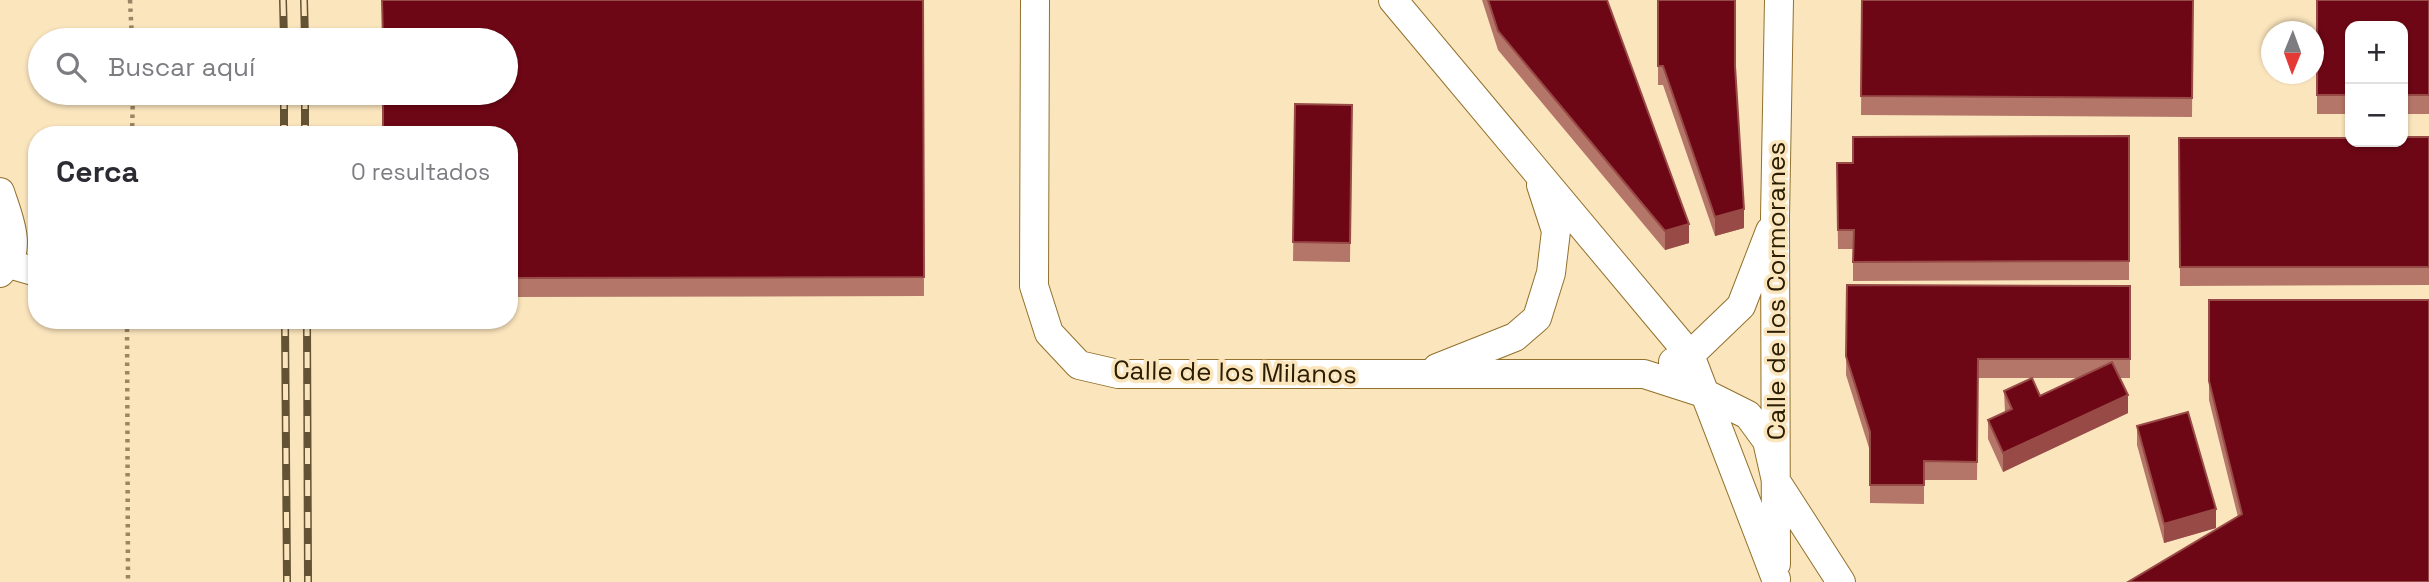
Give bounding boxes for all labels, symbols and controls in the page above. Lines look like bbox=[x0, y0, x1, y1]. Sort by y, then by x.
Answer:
north arrow bbox=[2261, 21, 2324, 84]
map controls bbox=[2345, 21, 2408, 147]
button: + bbox=[2345, 21, 2408, 84]
search box bbox=[28, 28, 518, 105]
icon: search bbox=[52, 48, 90, 86]
text: Buscar aquí bbox=[108, 50, 255, 84]
button: − bbox=[2345, 84, 2408, 147]
street label: Calle de los Cormoranes bbox=[1759, 142, 1793, 440]
text: Cerca bbox=[56, 152, 139, 191]
text: 0 resultados bbox=[351, 157, 490, 187]
street label: Calle de los Milanos bbox=[1113, 353, 1357, 391]

